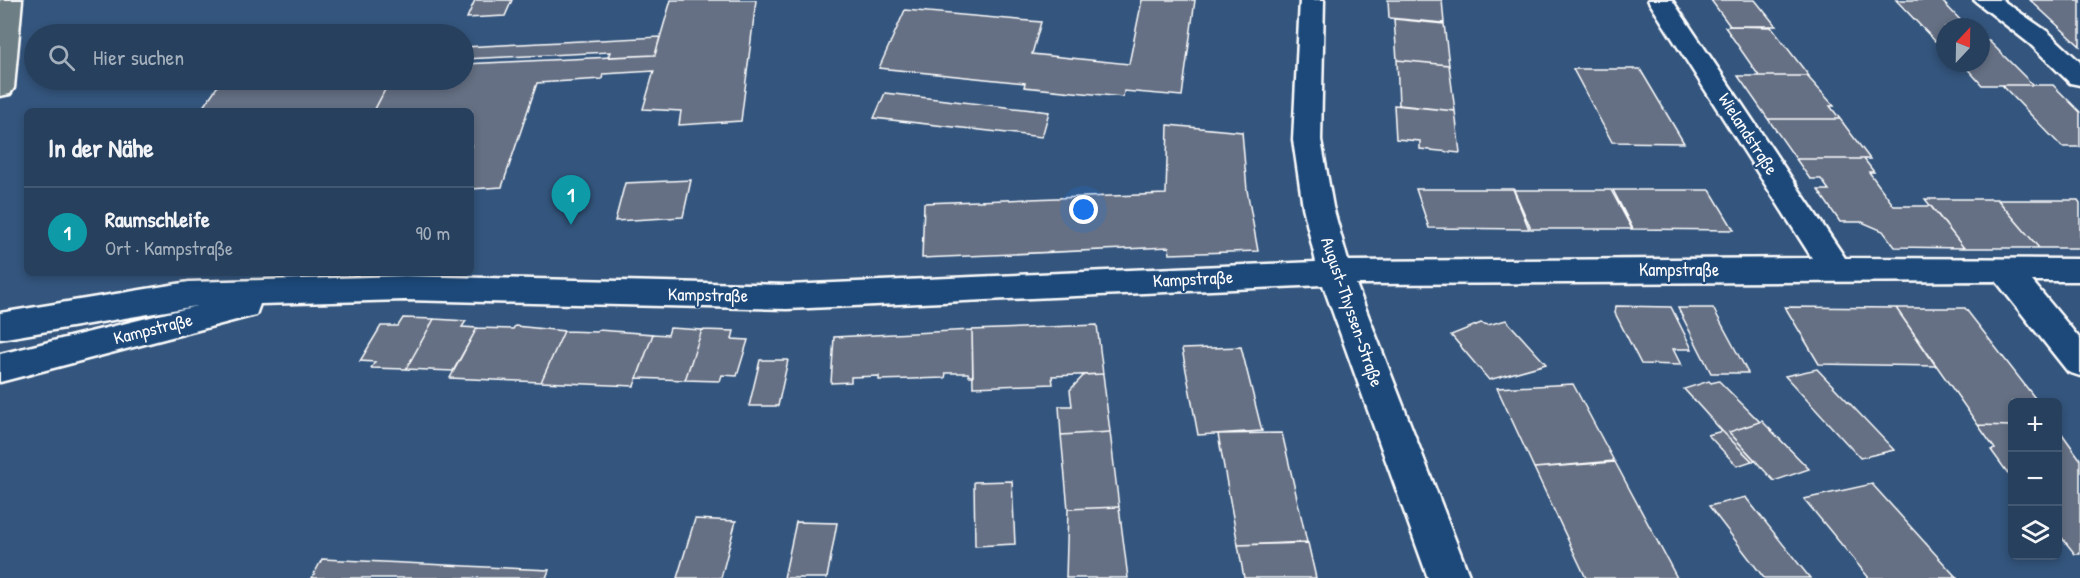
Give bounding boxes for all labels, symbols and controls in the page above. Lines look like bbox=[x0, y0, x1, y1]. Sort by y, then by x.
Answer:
north arrow bbox=[1936, 18, 1990, 72]
search box bbox=[24, 24, 474, 90]
icon: search bbox=[45, 41, 78, 74]
text: Hier suchen bbox=[93, 42, 184, 72]
street label: Wielandstraße bbox=[1713, 88, 1784, 180]
text: In der Nähe bbox=[48, 130, 154, 165]
pin: 1 bbox=[552, 176, 590, 225]
your location bbox=[1069, 195, 1098, 224]
text: Raumschleife bbox=[105, 204, 210, 234]
text: 1 bbox=[64, 219, 71, 246]
text: 90 m bbox=[416, 219, 450, 246]
text: Ort · Kampstraße bbox=[105, 234, 233, 261]
street label: August-Thyssen-Straße bbox=[1315, 234, 1390, 390]
street label: Kampstraße bbox=[1639, 257, 1719, 282]
street label: Kampstraße bbox=[1152, 264, 1234, 293]
street label: Kampstraße bbox=[668, 281, 748, 308]
street label: Kampstraße bbox=[111, 307, 195, 350]
map controls bbox=[2008, 398, 2062, 560]
button: + bbox=[2008, 398, 2062, 452]
button: − bbox=[2008, 452, 2062, 506]
button: layers bbox=[2008, 506, 2062, 560]

